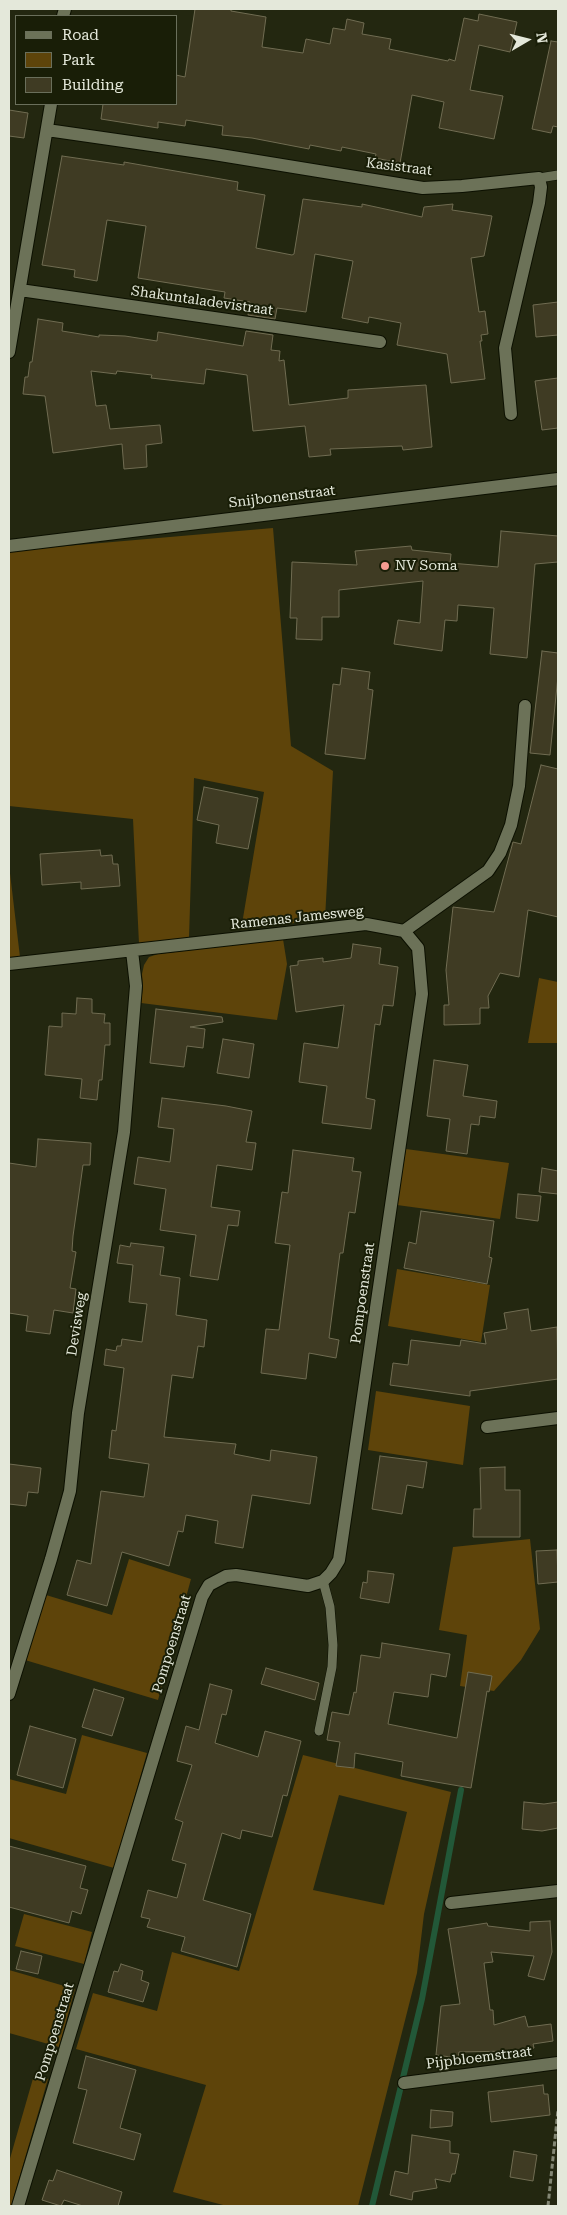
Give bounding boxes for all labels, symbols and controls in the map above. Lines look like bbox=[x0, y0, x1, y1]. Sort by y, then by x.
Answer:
legend bbox=[15, 15, 178, 105]
north arrow bbox=[502, 15, 552, 65]
text: Road bbox=[62, 26, 99, 44]
text: N bbox=[533, 31, 551, 44]
text: Park bbox=[62, 51, 95, 69]
text: Building bbox=[62, 76, 123, 94]
street label: Kasistraat bbox=[365, 155, 433, 179]
street label: Shakuntaladevistraat bbox=[130, 283, 274, 319]
street label: Snijbonenstraat bbox=[228, 482, 336, 512]
place label: NV Soma bbox=[395, 558, 457, 574]
marker: NV Soma bbox=[379, 560, 391, 572]
street label: Ramenas Jamesweg bbox=[230, 903, 364, 933]
street label: Pompoenstraat bbox=[348, 1241, 378, 1345]
street label: Devisweg bbox=[64, 1291, 90, 1357]
street label: Pompoenstraat bbox=[149, 1593, 195, 1695]
street label: Pompoenstraat bbox=[32, 1981, 78, 2083]
street label: Pijpbloemstraat bbox=[425, 2043, 533, 2073]

